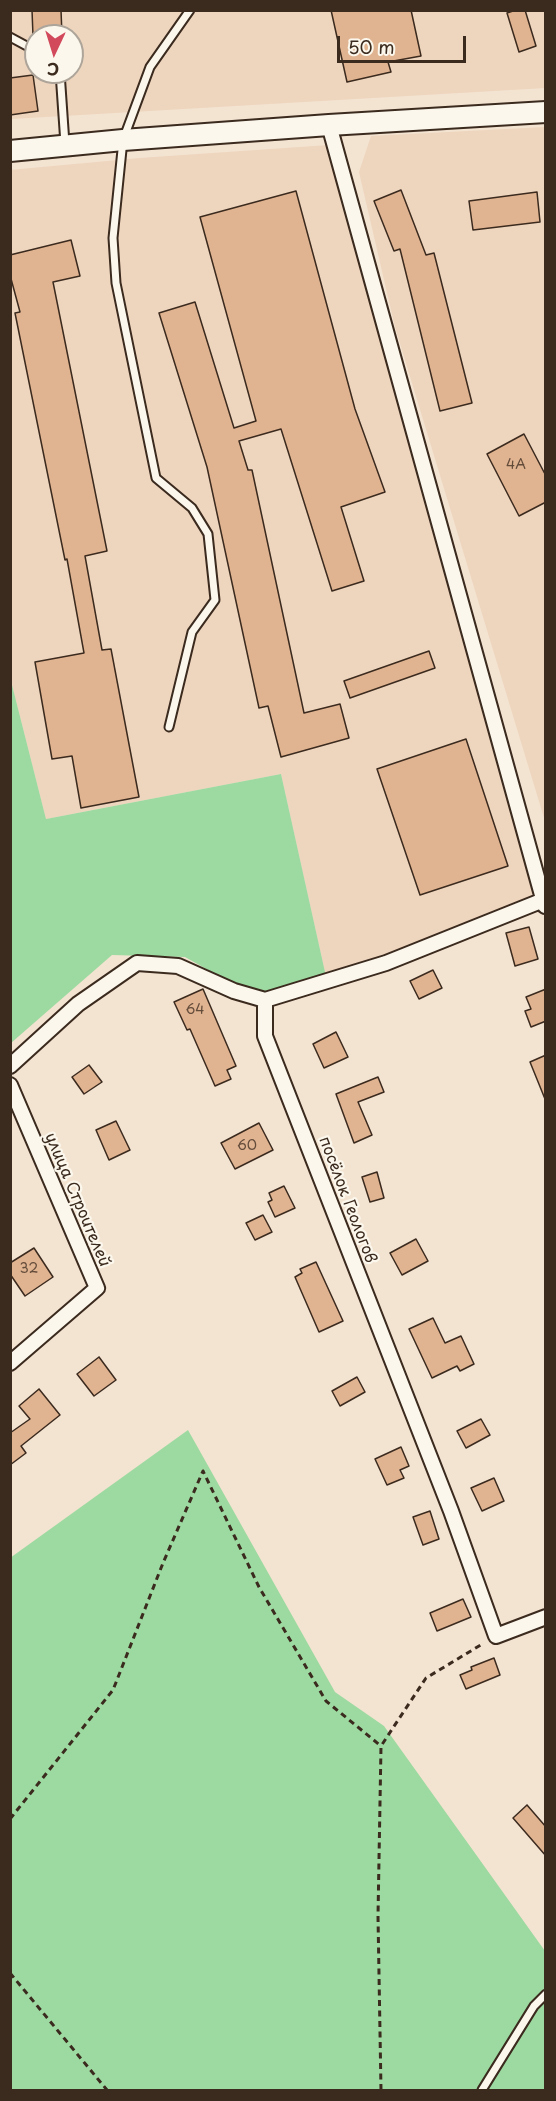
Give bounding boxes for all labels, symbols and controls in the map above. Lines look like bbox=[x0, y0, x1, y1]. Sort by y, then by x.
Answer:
north arrow bbox=[24, 24, 84, 84]
scale bar bbox=[340, 24, 469, 62]
text: 50 m bbox=[348, 33, 395, 60]
text: С bbox=[46, 58, 60, 82]
house number: 4А bbox=[506, 457, 526, 473]
house number: 64 bbox=[185, 1002, 205, 1018]
street label: улица Строителей bbox=[40, 1130, 114, 1270]
street label: посёлок Геологов bbox=[314, 1134, 380, 1266]
house number: 60 bbox=[237, 1138, 257, 1154]
house number: 32 bbox=[20, 1261, 38, 1277]

